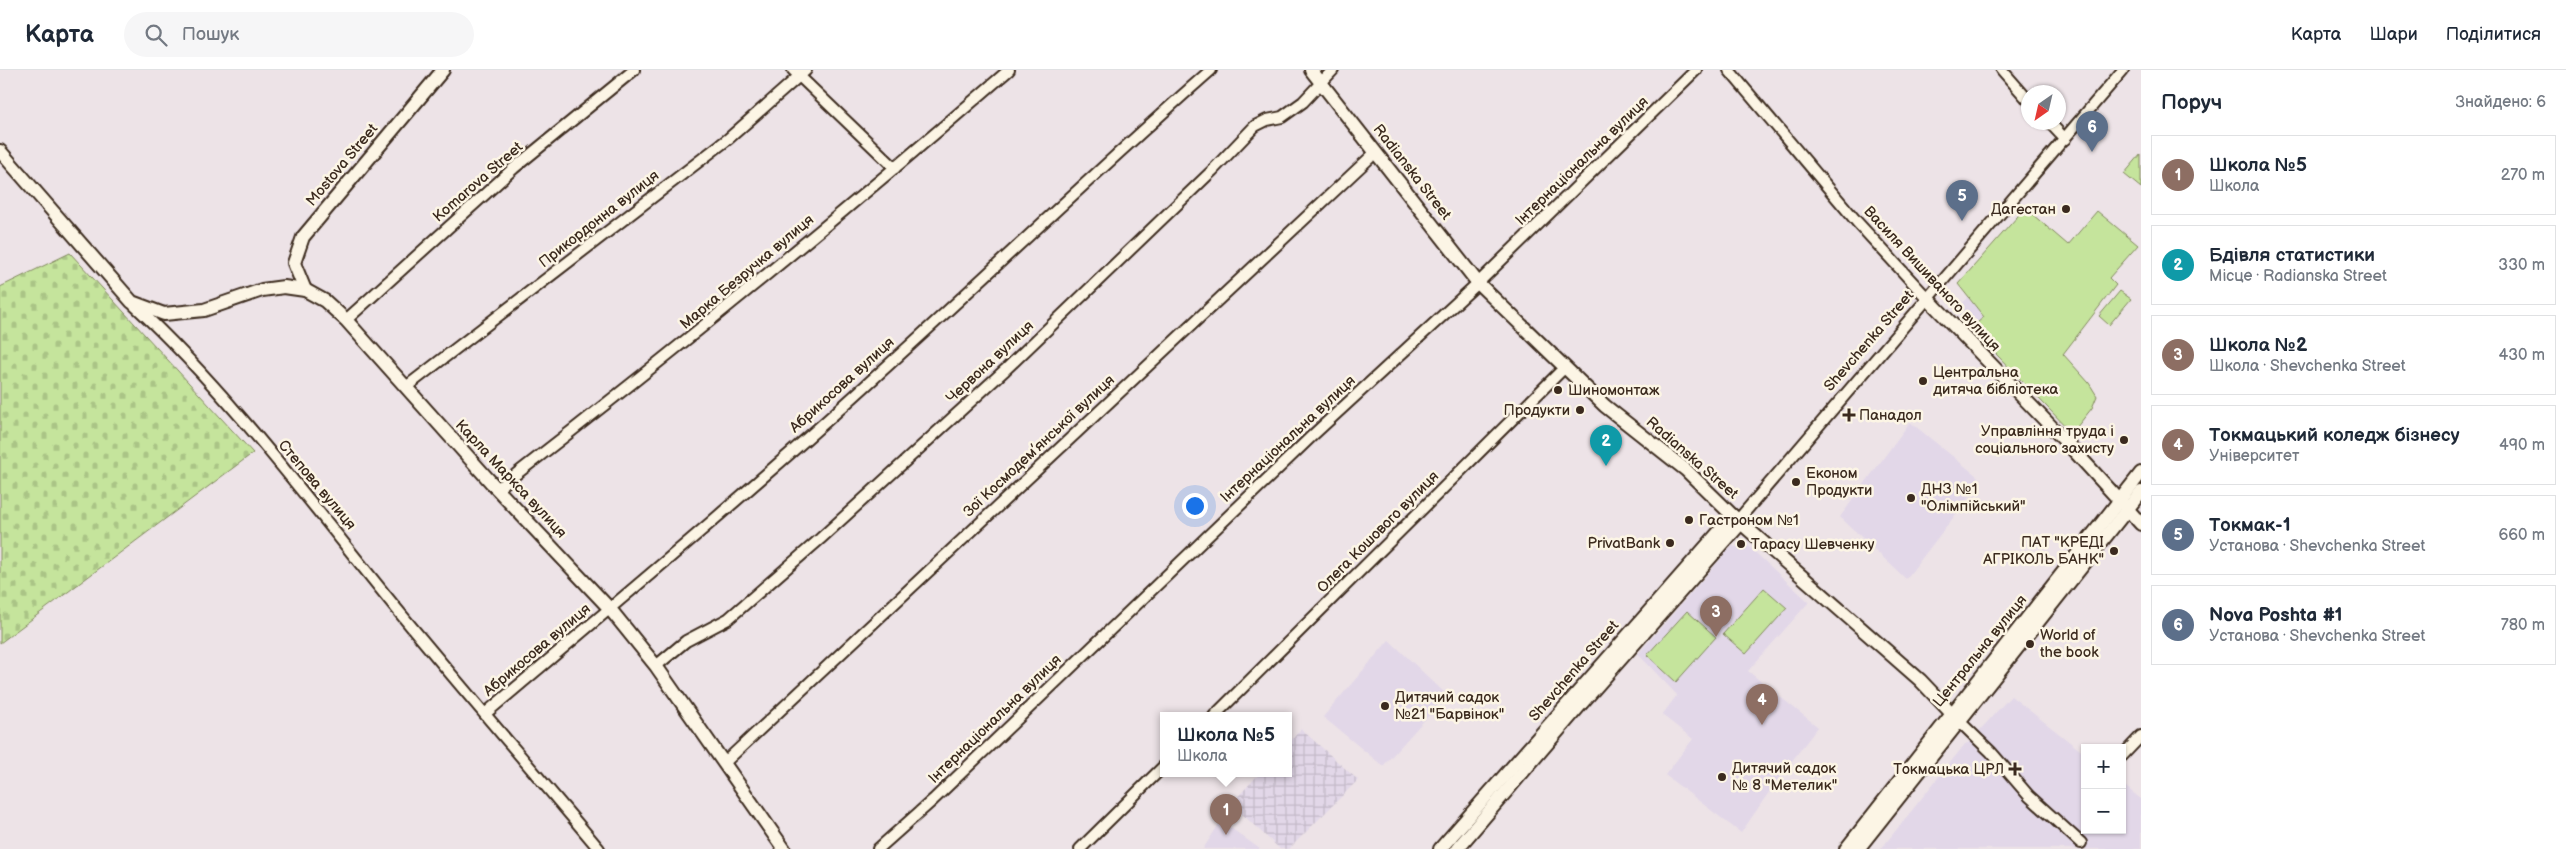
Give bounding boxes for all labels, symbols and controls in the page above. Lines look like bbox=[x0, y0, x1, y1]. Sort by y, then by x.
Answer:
search box bbox=[124, 12, 474, 57]
text: Карта bbox=[25, 20, 94, 49]
icon: search bbox=[142, 21, 170, 49]
text: Пошук bbox=[182, 23, 239, 46]
text: Карта bbox=[2291, 24, 2341, 45]
text: Шари bbox=[2369, 24, 2418, 45]
text: Поділитися bbox=[2446, 24, 2541, 45]
north arrow bbox=[2021, 85, 2066, 130]
text: Поруч bbox=[2161, 90, 2222, 115]
street label: Інтернаціональна вулиця bbox=[1511, 92, 1653, 230]
text: Знайдено: 6 bbox=[2456, 93, 2546, 112]
pin: 6 bbox=[2076, 111, 2108, 152]
street label: Mostova Street bbox=[302, 120, 382, 210]
street label: Radianska Street bbox=[1369, 120, 1455, 224]
street label: Komarova Street bbox=[429, 138, 527, 226]
text: Школа №5 bbox=[2209, 154, 2307, 177]
street label: Прикордонна вулиця bbox=[535, 166, 663, 272]
text: 1 bbox=[2175, 166, 2181, 185]
text: 270 m bbox=[2501, 166, 2545, 185]
text: Школа bbox=[2209, 177, 2259, 196]
pin: 5 bbox=[1946, 180, 1978, 221]
place label: Дагестан bbox=[1991, 200, 2056, 219]
street label: Василя Вишиваного вулиця bbox=[1860, 202, 2004, 356]
marker: Дагестан bbox=[2060, 203, 2072, 215]
street label: Марка Безручка вулиця bbox=[676, 210, 818, 334]
text: Бдівля статистики bbox=[2209, 244, 2375, 267]
text: 2 bbox=[2173, 256, 2183, 275]
text: 330 m bbox=[2498, 256, 2545, 275]
text: Місце · Radianska Street bbox=[2209, 267, 2387, 286]
street label: Shevchenka Street bbox=[1820, 286, 1918, 395]
street label: Червона вулиця bbox=[942, 317, 1038, 407]
street label: Абрикосова вулиця bbox=[785, 333, 898, 438]
text: Школа №2 bbox=[2209, 334, 2307, 357]
text: 3 bbox=[2173, 346, 2183, 365]
text: 430 m bbox=[2498, 346, 2545, 365]
text: Школа · Shevchenka Street bbox=[2209, 357, 2406, 376]
place label: Центральна дитяча бібліотека bbox=[1933, 363, 2058, 399]
street label: Зої Космодем’янської вулиця bbox=[959, 371, 1119, 521]
street label: Інтернаціональна вулиця bbox=[1217, 371, 1359, 507]
marker: Центральна дитяча бібліотека bbox=[1917, 375, 1929, 387]
place label: Шиномонтаж bbox=[1568, 381, 1660, 400]
marker: Шиномонтаж bbox=[1552, 384, 1564, 396]
place label: Продукти bbox=[1504, 401, 1570, 420]
marker: Продукти bbox=[1574, 404, 1586, 416]
place label: Панадол bbox=[1859, 406, 1922, 425]
marker: Панадол bbox=[1843, 409, 1855, 421]
street label: Radianska Street bbox=[1642, 413, 1742, 504]
street label: Карла Маркса вулиця bbox=[451, 416, 571, 542]
place label: Управління труда і соціального захисту bbox=[1975, 422, 2114, 458]
text: Токмацький коледж бізнесу bbox=[2209, 424, 2460, 447]
pin: 2 bbox=[1590, 425, 1622, 466]
marker: Управління труда і соціального захисту bbox=[2118, 434, 2130, 446]
street label: Степова вулиця bbox=[274, 436, 360, 534]
text: 4 bbox=[2173, 436, 2183, 455]
text: 490 m bbox=[2499, 436, 2545, 455]
text: Університет bbox=[2209, 447, 2299, 466]
place label: Економ Продукти bbox=[1806, 464, 1872, 500]
street label: Олега Кошового вулиця bbox=[1313, 467, 1443, 597]
marker: Економ Продукти bbox=[1790, 476, 1802, 488]
place label: ДНЗ №1 "Олімпійський" bbox=[1921, 480, 2026, 516]
marker: ДНЗ №1 "Олімпійський" bbox=[1905, 492, 1917, 504]
your location bbox=[1182, 493, 1208, 519]
place label: Гастроном №1 bbox=[1699, 511, 1799, 530]
marker: Гастроном №1 bbox=[1683, 514, 1695, 526]
text: Токмак-1 bbox=[2209, 514, 2291, 537]
text: 5 bbox=[2173, 526, 2183, 545]
text: 660 m bbox=[2498, 526, 2545, 545]
place label: ПАТ "КРЕДI АГРIКОЛЬ БАНК" bbox=[1982, 533, 2104, 569]
place label: PrivatBank bbox=[1587, 534, 1661, 553]
place label: Тарасу Шевченку bbox=[1751, 535, 1875, 554]
marker: PrivatBank bbox=[1664, 537, 1676, 549]
text: Установа · Shevchenka Street bbox=[2209, 537, 2425, 556]
marker: Тарасу Шевченку bbox=[1735, 538, 1747, 550]
marker: ПАТ "КРЕДI АГРIКОЛЬ БАНК" bbox=[2108, 545, 2120, 557]
street label: Центральна вулиця bbox=[1929, 591, 2031, 711]
pin: 3 bbox=[1700, 596, 1732, 637]
street label: Абрикосова вулиця bbox=[479, 600, 595, 701]
text: Nova Poshta #1 bbox=[2209, 604, 2342, 627]
street label: Shevchenka Street bbox=[1525, 616, 1623, 725]
text: 6 bbox=[2173, 616, 2183, 635]
text: 780 m bbox=[2501, 616, 2545, 635]
place label: World of the book bbox=[2040, 626, 2099, 662]
text: Установа · Shevchenka Street bbox=[2209, 627, 2425, 646]
marker: World of the book bbox=[2024, 638, 2036, 650]
street label: Інтернаціональна вулиця bbox=[924, 650, 1066, 788]
pin: 4 bbox=[1746, 684, 1778, 725]
place label: Дитячий садок №21 "Барвінок" bbox=[1395, 688, 1504, 724]
marker: Дитячий садок №21 "Барвінок" bbox=[1379, 700, 1391, 712]
popup bbox=[1160, 712, 1292, 777]
text: Школа №5 bbox=[1177, 724, 1275, 747]
map controls bbox=[2081, 744, 2126, 834]
button: + bbox=[2081, 744, 2126, 789]
text: Школа bbox=[1177, 747, 1227, 766]
place label: Дитячий садок № 8 "Метелик" bbox=[1732, 759, 1837, 795]
place label: Токмацька ЦРЛ bbox=[1893, 760, 2004, 779]
marker: Токмацька ЦРЛ bbox=[2008, 762, 2022, 776]
marker: Дитячий садок № 8 "Метелик" bbox=[1716, 771, 1728, 783]
button: − bbox=[2081, 789, 2126, 834]
pin: 1 bbox=[1210, 794, 1242, 835]

